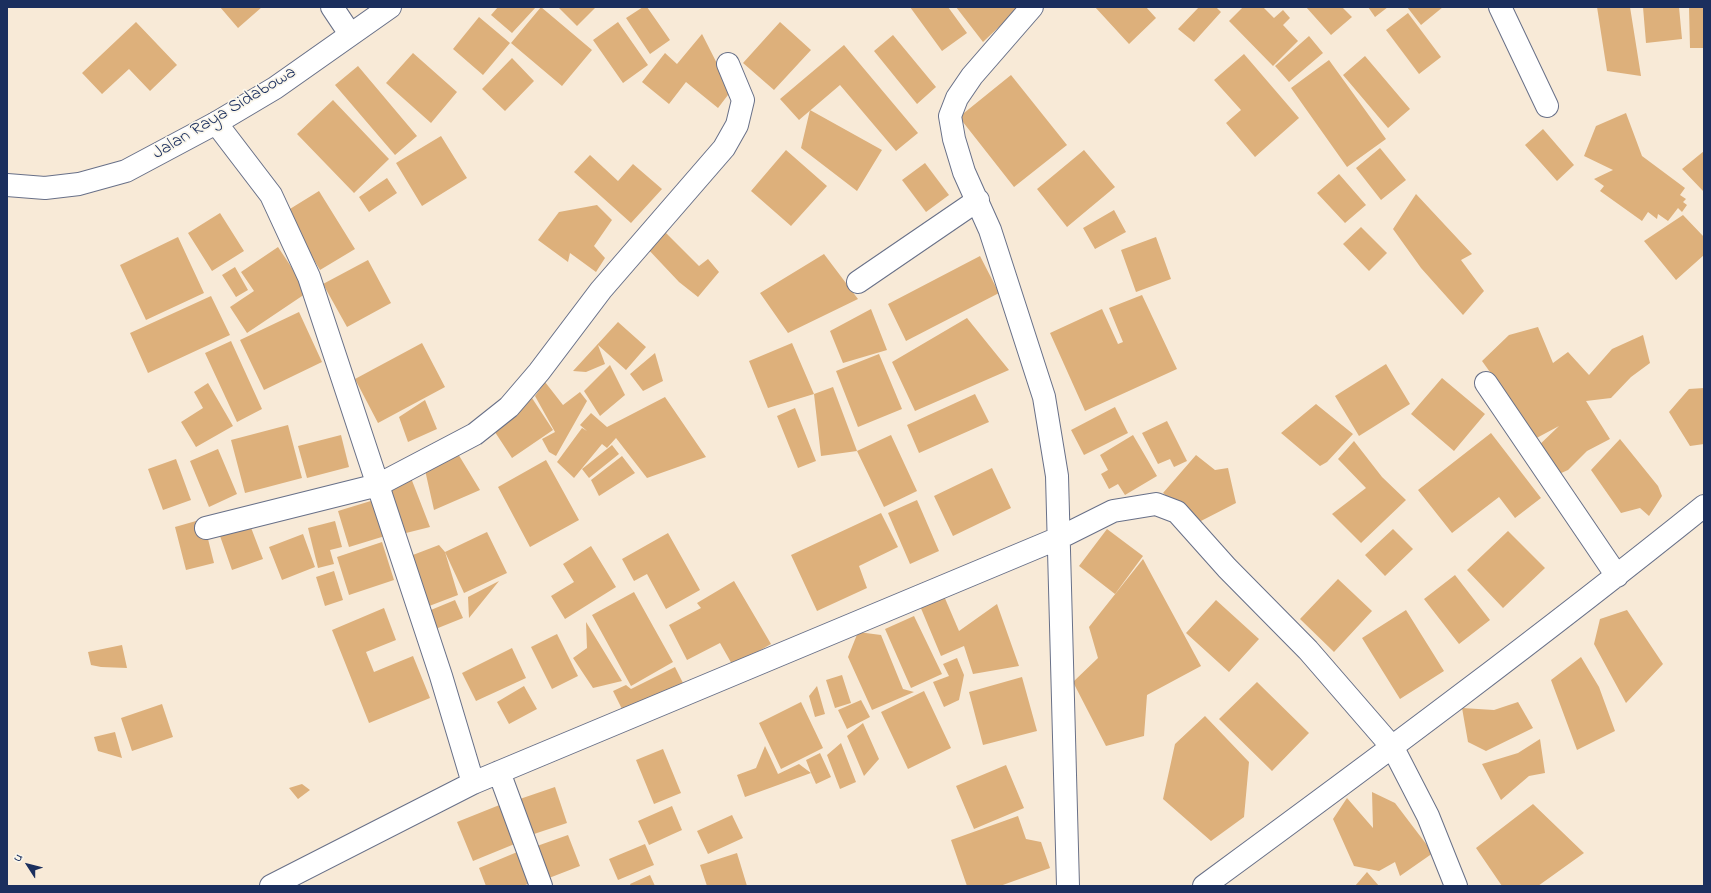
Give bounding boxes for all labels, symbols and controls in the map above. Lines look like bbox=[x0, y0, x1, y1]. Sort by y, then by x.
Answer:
street label: Jalan Raya Sidabowa bbox=[149, 63, 301, 165]
north arrow bbox=[8, 845, 48, 885]
text: U bbox=[10, 850, 27, 865]

